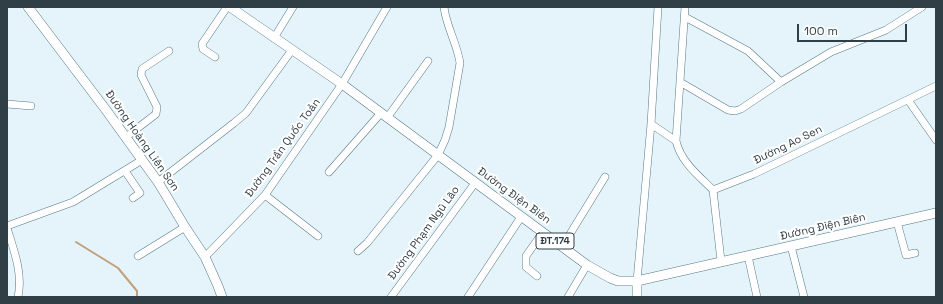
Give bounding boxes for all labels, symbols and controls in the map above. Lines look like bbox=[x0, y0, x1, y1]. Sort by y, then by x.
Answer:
scale bar bbox=[799, 16, 909, 42]
text: 100 m bbox=[804, 23, 838, 39]
street label: Đường Hoàng Liên Sơn bbox=[102, 88, 182, 194]
street label: Đường Trần Quốc Toản bbox=[243, 96, 323, 200]
street label: Đường Ao Sen bbox=[752, 123, 824, 167]
street label: Đường Điện Biên bbox=[475, 165, 553, 227]
street label: Đường Phạm Ngũ Lão bbox=[386, 184, 462, 282]
street label: Đường Điện Biên bbox=[779, 211, 867, 243]
road number: ĐT.174 bbox=[536, 233, 574, 249]

